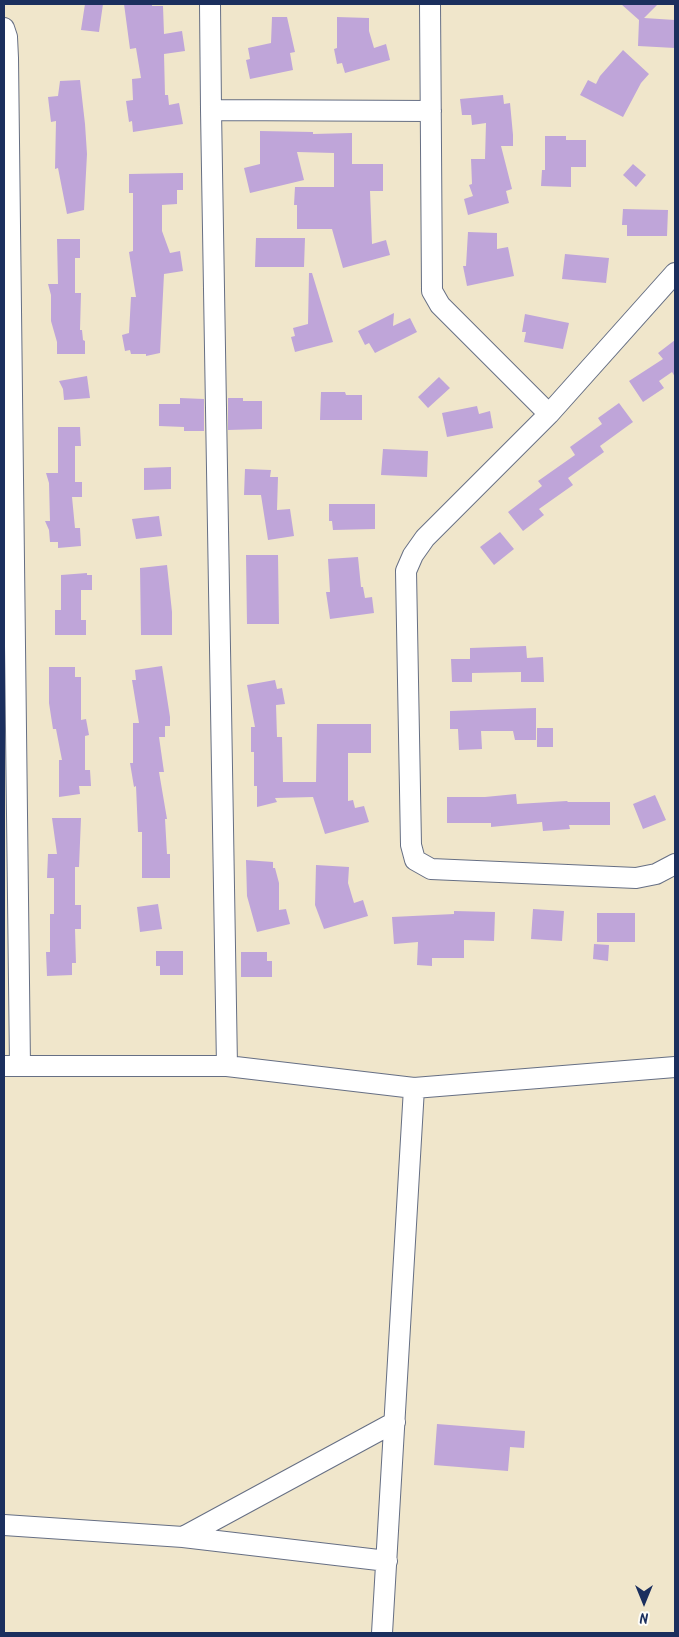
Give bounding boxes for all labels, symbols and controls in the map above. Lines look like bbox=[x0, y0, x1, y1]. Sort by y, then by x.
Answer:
north arrow bbox=[619, 1577, 669, 1627]
text: N bbox=[640, 1606, 648, 1628]

